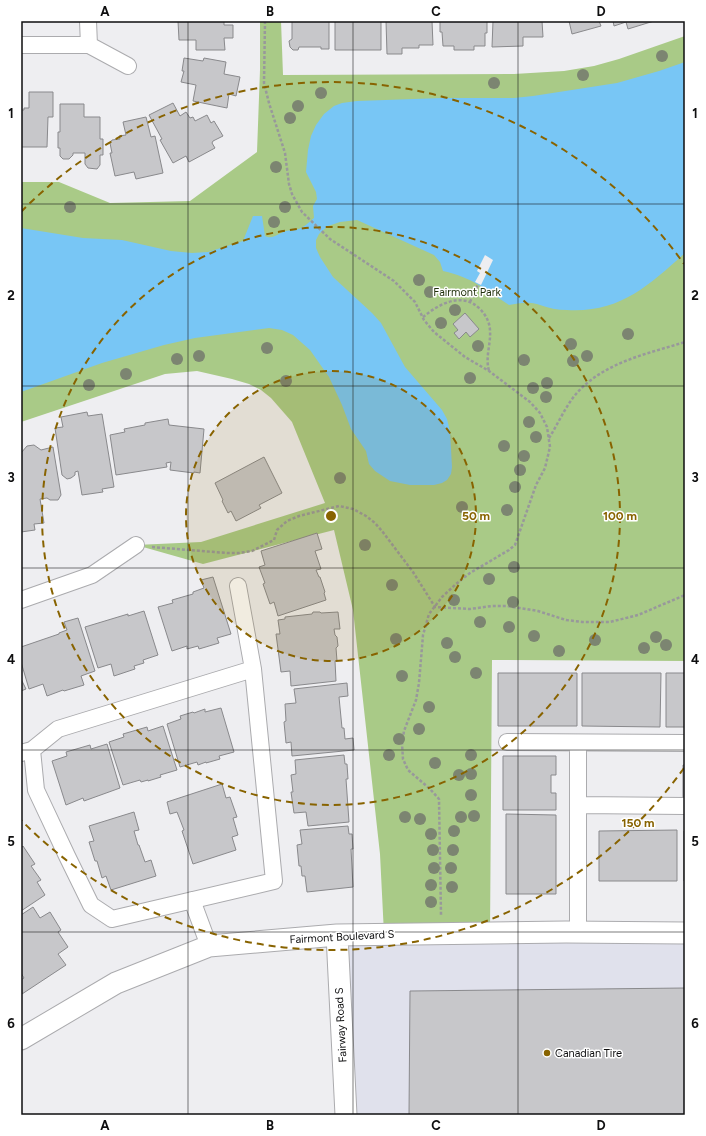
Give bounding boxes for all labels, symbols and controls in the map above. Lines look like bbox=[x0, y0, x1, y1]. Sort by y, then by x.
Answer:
text: A bbox=[100, 4, 110, 19]
text: B bbox=[266, 4, 274, 19]
text: C bbox=[431, 4, 441, 19]
text: D bbox=[596, 4, 606, 19]
text: 1 bbox=[8, 106, 14, 121]
text: 1 bbox=[692, 106, 698, 121]
park label: Fairmont Park bbox=[433, 286, 501, 299]
text: 2 bbox=[7, 288, 15, 303]
text: 2 bbox=[691, 288, 699, 303]
text: 3 bbox=[7, 470, 15, 485]
text: 3 bbox=[691, 470, 699, 485]
centre of rings bbox=[324, 509, 338, 523]
text: 50 m bbox=[462, 509, 490, 523]
text: 100 m bbox=[603, 509, 637, 523]
text: 4 bbox=[7, 652, 15, 667]
text: 4 bbox=[691, 652, 699, 667]
text: 150 m bbox=[621, 816, 655, 830]
text: 5 bbox=[7, 834, 15, 849]
text: 5 bbox=[691, 834, 699, 849]
street label: Fairmont Boulevard S bbox=[289, 928, 395, 946]
street label: Fairway Road S bbox=[333, 987, 349, 1063]
text: 6 bbox=[7, 1016, 15, 1031]
text: 6 bbox=[691, 1016, 699, 1031]
place label: Canadian Tire bbox=[555, 1047, 622, 1060]
marker: Canadian Tire bbox=[542, 1048, 552, 1058]
text: A bbox=[100, 1118, 110, 1133]
text: B bbox=[266, 1118, 274, 1133]
text: C bbox=[431, 1118, 441, 1133]
text: D bbox=[596, 1118, 606, 1133]

